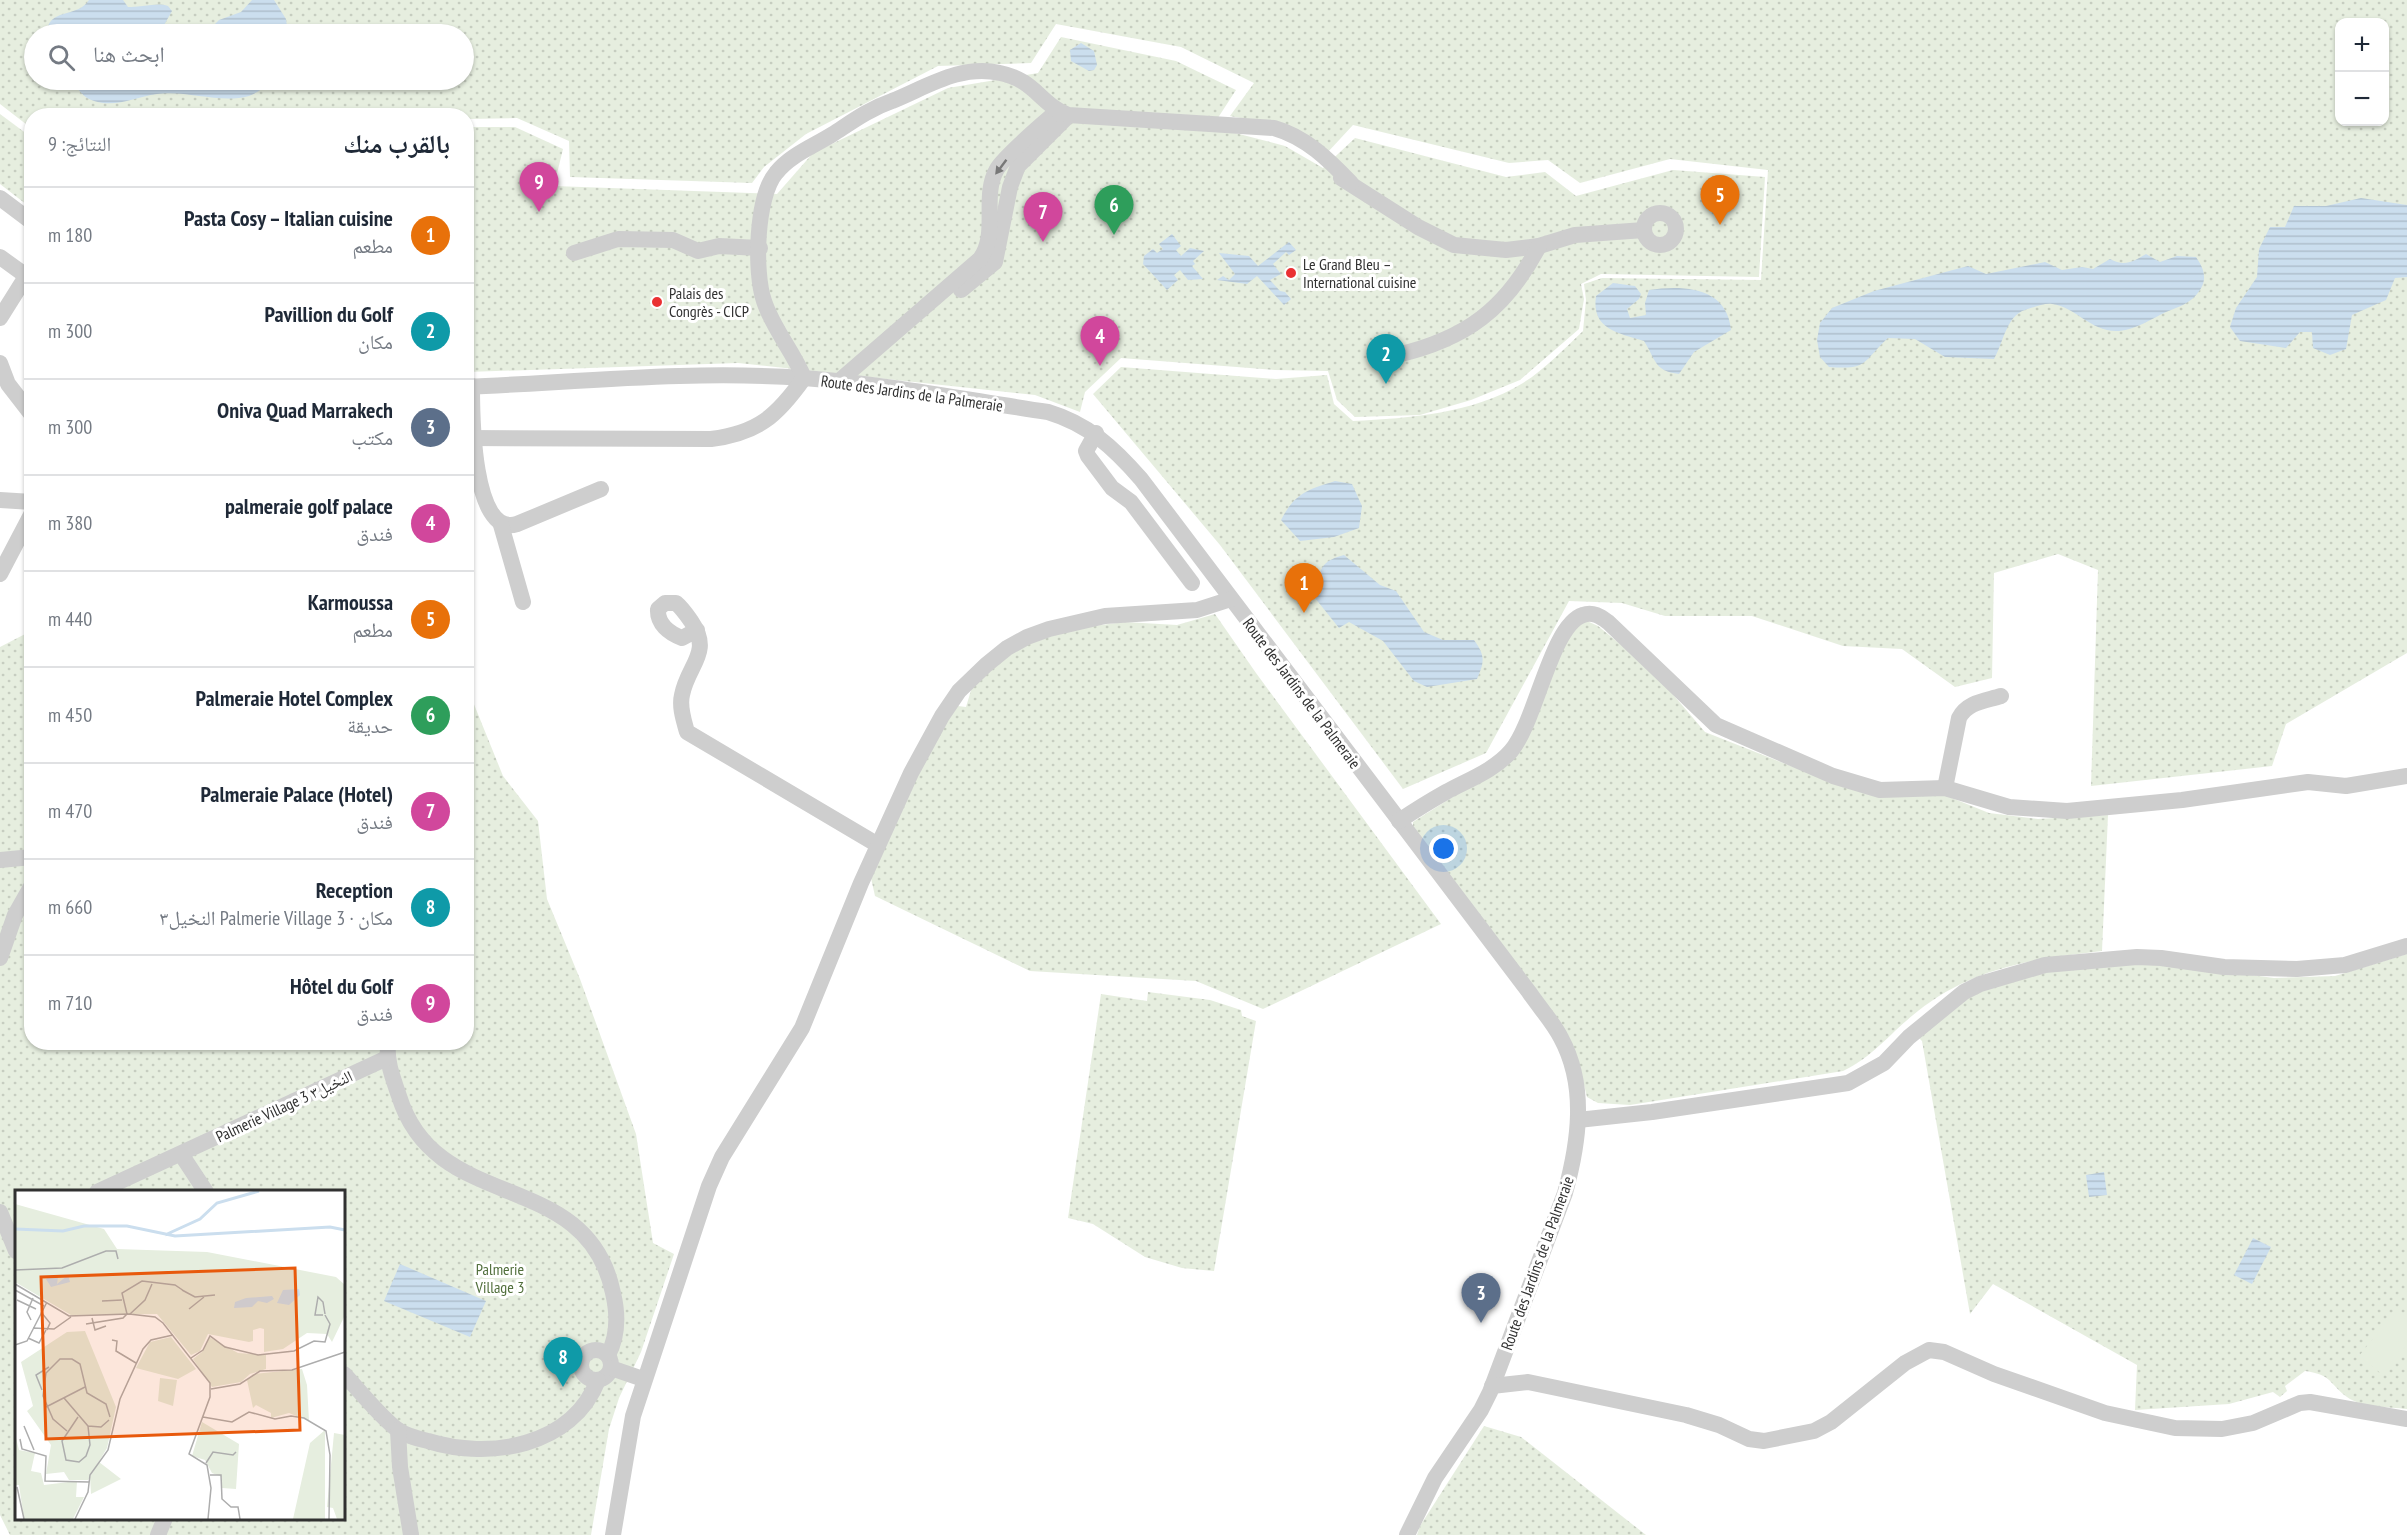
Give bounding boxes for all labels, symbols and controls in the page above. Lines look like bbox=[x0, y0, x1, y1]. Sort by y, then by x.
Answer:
map controls bbox=[2335, 18, 2389, 126]
button: + bbox=[2335, 18, 2389, 72]
search box bbox=[24, 24, 474, 90]
text: ابحث هنا bbox=[93, 40, 165, 68]
icon: search bbox=[45, 41, 78, 74]
button: − bbox=[2335, 72, 2389, 126]
text: بالقرب منك bbox=[343, 127, 450, 160]
text: النتائج: 9 bbox=[48, 131, 111, 157]
one-way arrow bbox=[995, 159, 1007, 175]
pin: 9 bbox=[520, 162, 558, 212]
pin: 5 bbox=[1700, 176, 1740, 225]
pin: 6 bbox=[1094, 186, 1134, 235]
pin: 7 bbox=[1024, 192, 1062, 242]
text: Pasta Cosy – Italian cuisine bbox=[184, 204, 393, 232]
text: 180 m bbox=[48, 222, 92, 248]
text: 1 bbox=[426, 222, 435, 248]
text: مطعم bbox=[352, 233, 393, 259]
place label: Le Grand Bleu – International cuisine bbox=[1303, 254, 1416, 292]
marker: Le Grand Bleu – International cuisine bbox=[1284, 266, 1298, 280]
place label: Palais des Congrès - CICP bbox=[669, 283, 749, 321]
marker: Palais des Congrès - CICP bbox=[650, 295, 664, 309]
text: Pavillion du Golf bbox=[264, 300, 393, 328]
pin: 4 bbox=[1080, 316, 1120, 366]
text: 300 m bbox=[48, 318, 92, 344]
text: 2 bbox=[426, 318, 435, 344]
text: مكان bbox=[358, 329, 393, 355]
pin: 2 bbox=[1366, 334, 1406, 384]
street label: Route des Jardins de la Palmeraie bbox=[820, 370, 1004, 416]
text: Oniva Quad Marrakech bbox=[217, 396, 393, 424]
text: 300 m bbox=[48, 414, 92, 440]
text: 3 bbox=[426, 414, 435, 440]
text: مكتب bbox=[351, 425, 393, 451]
text: palmeraie golf palace bbox=[225, 492, 393, 520]
text: 380 m bbox=[48, 510, 92, 536]
text: 4 bbox=[426, 510, 435, 536]
text: فندق bbox=[356, 521, 393, 547]
pin: 1 bbox=[1284, 564, 1324, 613]
text: Karmoussa bbox=[308, 588, 393, 616]
text: 440 m bbox=[48, 606, 92, 632]
text: 5 bbox=[426, 606, 435, 632]
street label: Route des Jardins de la Palmeraie bbox=[1239, 614, 1365, 772]
text: مطعم bbox=[352, 617, 393, 643]
text: Palmeraie Hotel Complex bbox=[196, 684, 393, 712]
text: 450 m bbox=[48, 702, 92, 728]
text: 6 bbox=[426, 702, 435, 728]
text: حديقة bbox=[347, 713, 393, 739]
text: (Hotel) Palmeraie Palace bbox=[200, 780, 393, 808]
text: 470 m bbox=[48, 798, 92, 824]
text: 7 bbox=[426, 798, 435, 824]
text: فندق bbox=[356, 809, 393, 835]
your location bbox=[1429, 834, 1458, 863]
text: Reception bbox=[316, 876, 393, 904]
text: 660 m bbox=[48, 894, 92, 920]
text: 8 bbox=[426, 894, 435, 920]
text: مكان · Palmerie Village 3 النخيل٣ bbox=[159, 905, 393, 931]
text: Hôtel du Golf bbox=[290, 972, 393, 1000]
text: 710 m bbox=[48, 990, 92, 1016]
text: 9 bbox=[426, 990, 435, 1016]
text: فندق bbox=[356, 1001, 393, 1027]
street label: Palmerie Village 3 النخيل٣ bbox=[212, 1066, 356, 1147]
street label: Route des Jardins de la Palmeraie bbox=[1496, 1173, 1578, 1353]
inset map bbox=[15, 1190, 345, 1520]
park label: Palmerie Village 3 bbox=[475, 1259, 524, 1297]
pin: 3 bbox=[1462, 1274, 1500, 1323]
pin: 8 bbox=[544, 1338, 582, 1387]

